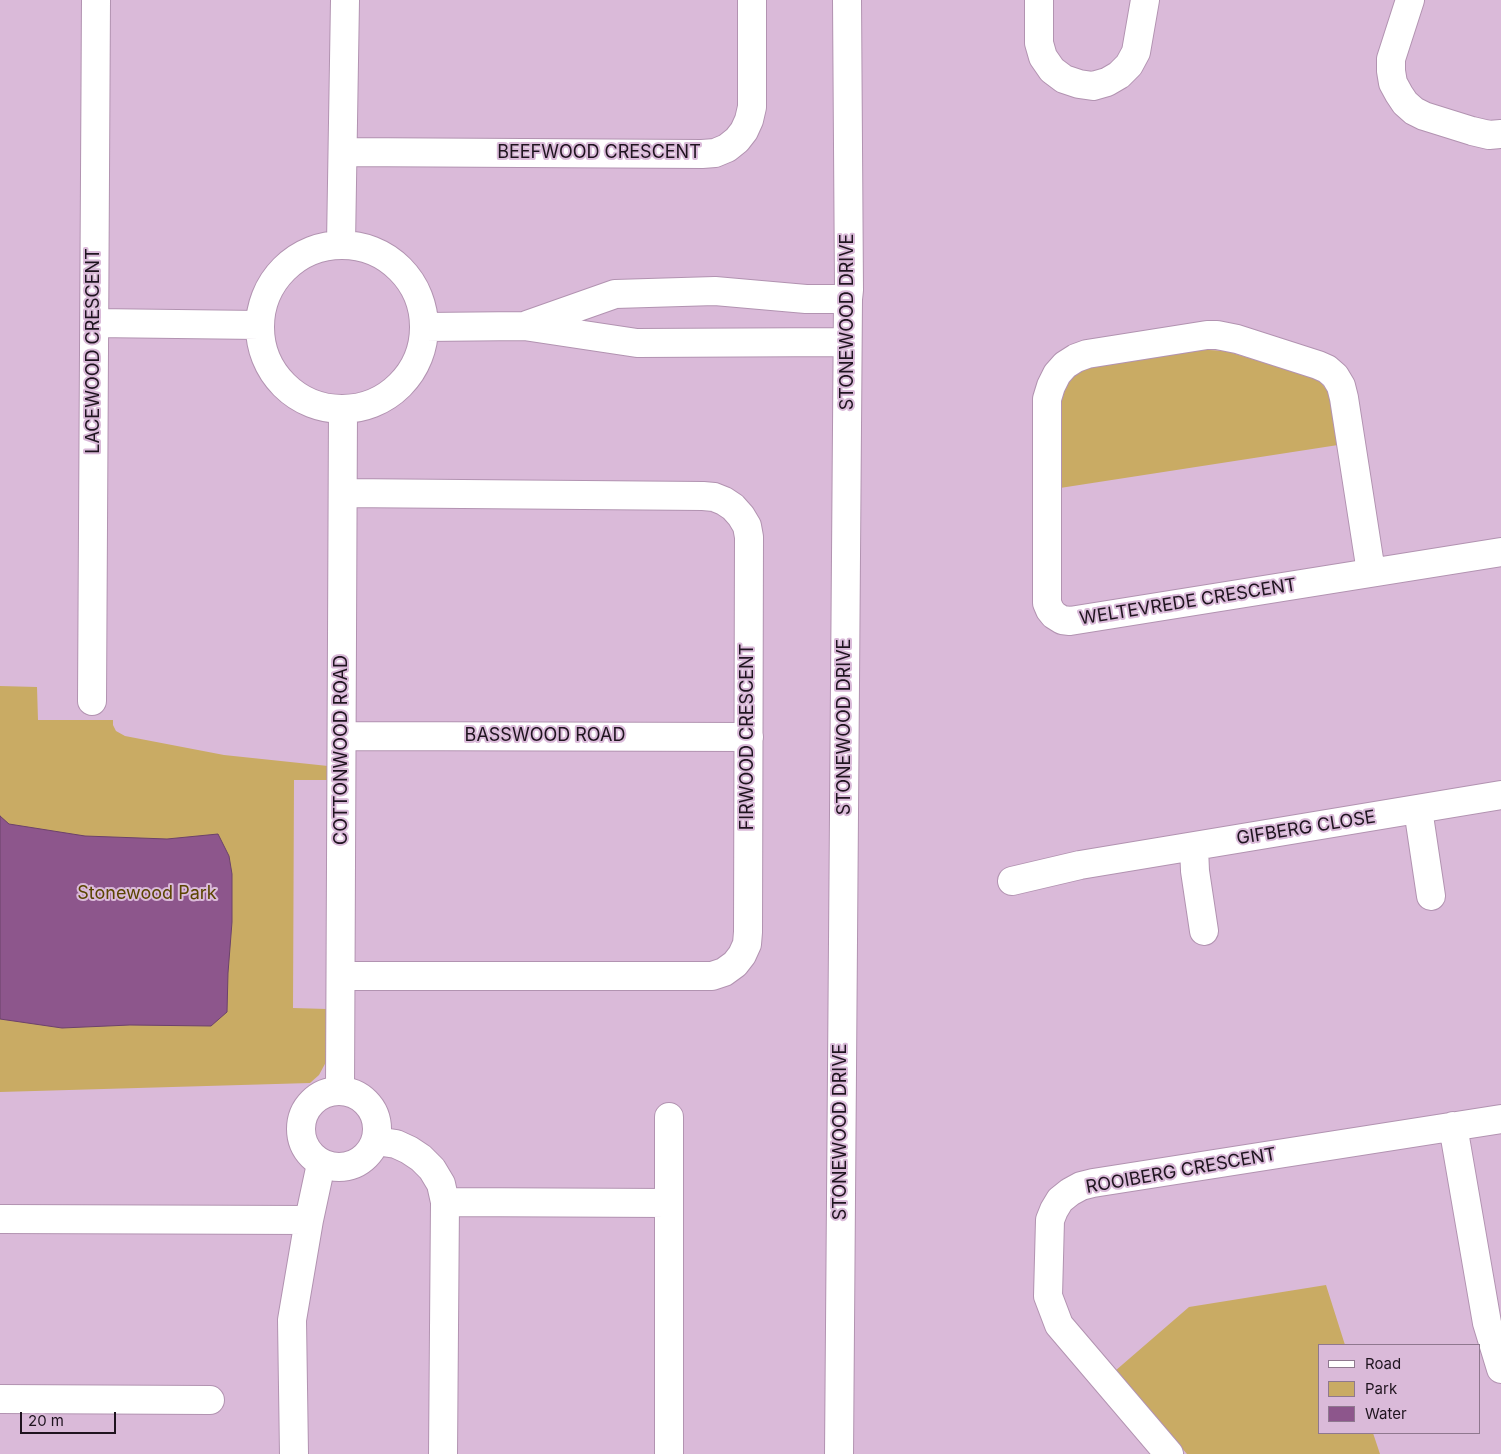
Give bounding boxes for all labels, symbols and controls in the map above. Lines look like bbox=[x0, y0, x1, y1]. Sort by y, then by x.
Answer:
street label: BEEFWOOD CRESCENT bbox=[497, 142, 701, 164]
street label: STONEWOOD DRIVE bbox=[837, 234, 859, 410]
street label: LACEWOOD CRESCENT bbox=[83, 248, 105, 454]
street label: WELTEVREDE CRESCENT bbox=[1078, 574, 1298, 630]
street label: STONEWOOD DRIVE bbox=[834, 639, 856, 815]
street label: FIRWOOD CRESCENT bbox=[737, 644, 759, 830]
street label: COTTONWOOD ROAD bbox=[331, 655, 353, 845]
street label: BASSWOOD ROAD bbox=[465, 725, 625, 747]
street label: GIFBERG CLOSE bbox=[1235, 806, 1377, 850]
park label: Stonewood Park bbox=[77, 883, 217, 905]
street label: STONEWOOD DRIVE bbox=[830, 1044, 852, 1220]
street label: ROOIBERG CRESCENT bbox=[1084, 1144, 1278, 1198]
legend bbox=[1318, 1344, 1481, 1434]
text: Road bbox=[1365, 1354, 1401, 1373]
text: Park bbox=[1365, 1379, 1397, 1398]
scale bar bbox=[22, 1402, 119, 1434]
text: Water bbox=[1365, 1404, 1407, 1423]
text: 20 m bbox=[28, 1411, 64, 1430]

